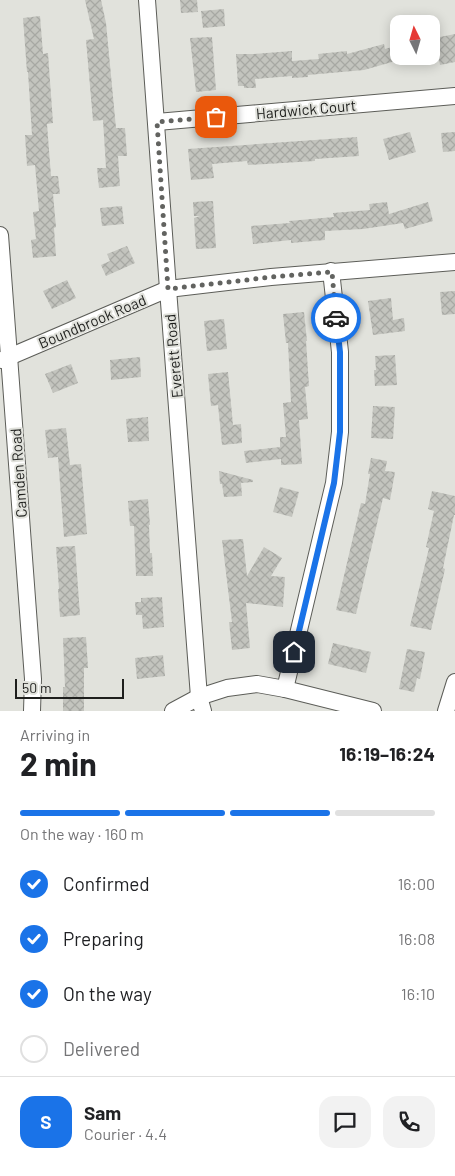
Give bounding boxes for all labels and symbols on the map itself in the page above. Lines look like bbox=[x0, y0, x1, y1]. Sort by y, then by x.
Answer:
north arrow bbox=[390, 15, 440, 65]
pin bbox=[195, 96, 237, 138]
street label: Hardwick Court bbox=[255, 96, 357, 122]
street label: Boundbrook Road bbox=[35, 290, 149, 352]
courier bbox=[311, 293, 361, 343]
street label: Everett Road bbox=[160, 313, 186, 399]
street label: Camden Road bbox=[6, 428, 30, 518]
pin bbox=[273, 631, 315, 673]
scale bar bbox=[15, 676, 124, 699]

